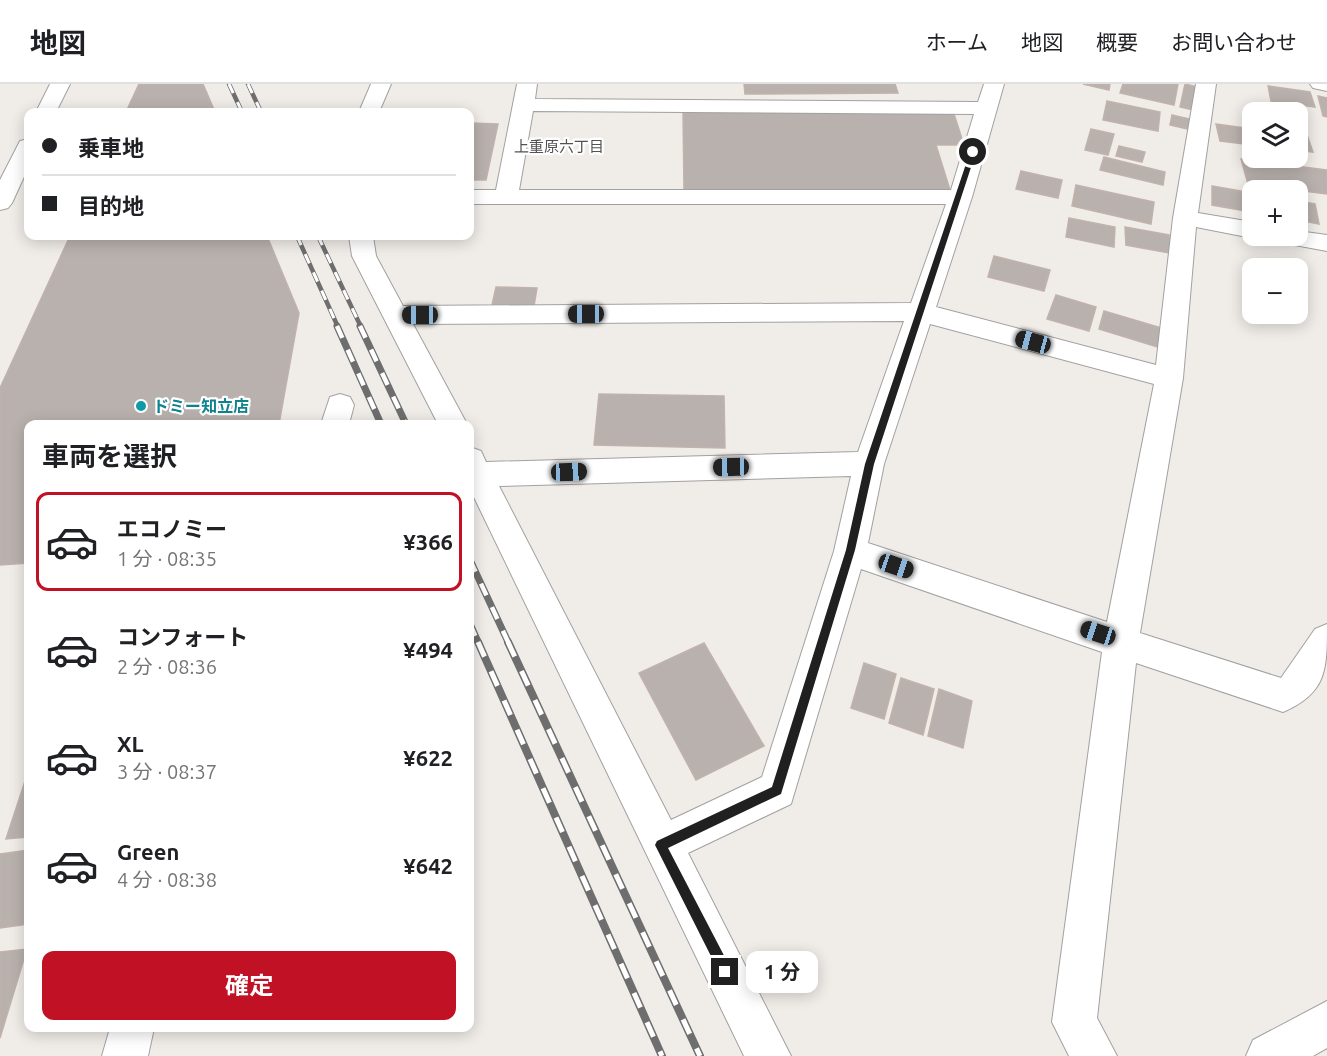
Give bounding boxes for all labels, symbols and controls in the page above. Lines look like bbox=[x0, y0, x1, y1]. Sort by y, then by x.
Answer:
text: 地図 bbox=[30, 27, 86, 58]
text: ホーム bbox=[926, 30, 988, 54]
text: 地図 bbox=[1021, 30, 1063, 54]
text: 概要 bbox=[1096, 30, 1138, 54]
text: お問い合わせ bbox=[1171, 30, 1297, 54]
map controls bbox=[1242, 102, 1308, 324]
button: layers bbox=[1242, 102, 1308, 168]
text: 乗車地 bbox=[78, 135, 144, 160]
district label: 上重原六丁目 bbox=[514, 138, 604, 155]
route start bbox=[959, 138, 986, 165]
button: + bbox=[1242, 180, 1308, 246]
text: 目的地 bbox=[78, 193, 144, 218]
button: − bbox=[1242, 258, 1308, 324]
car bbox=[568, 305, 604, 323]
car bbox=[402, 306, 438, 324]
car bbox=[1013, 329, 1053, 355]
place label: ドミー知立店 bbox=[153, 397, 249, 415]
marker: ドミー知立店 bbox=[134, 399, 148, 413]
text: 車両を選択 bbox=[42, 441, 177, 471]
car bbox=[713, 458, 749, 476]
car bbox=[551, 462, 587, 482]
icon: car bbox=[45, 515, 99, 569]
text: エコノミー bbox=[117, 516, 227, 541]
text: ¥366 bbox=[403, 529, 453, 554]
text: 1 分 · 08:35 bbox=[117, 547, 217, 570]
car bbox=[876, 552, 916, 580]
car bbox=[1078, 619, 1118, 647]
icon: car bbox=[45, 623, 99, 677]
text: コンフォート bbox=[117, 624, 248, 649]
text: ¥494 bbox=[403, 637, 453, 662]
text: 2 分 · 08:36 bbox=[117, 655, 217, 678]
icon: car bbox=[45, 731, 99, 785]
text: XL bbox=[117, 731, 144, 756]
text: ¥622 bbox=[403, 745, 453, 770]
text: 3 分 · 08:37 bbox=[117, 760, 217, 783]
icon: car bbox=[45, 839, 99, 893]
text: Green bbox=[117, 839, 179, 864]
text: ¥642 bbox=[403, 853, 453, 878]
text: 4 分 · 08:38 bbox=[117, 868, 217, 891]
button: 確定 bbox=[42, 951, 456, 1020]
callout: 1 分 bbox=[746, 951, 818, 993]
route end bbox=[711, 958, 738, 985]
text: 1 分 bbox=[764, 960, 800, 983]

